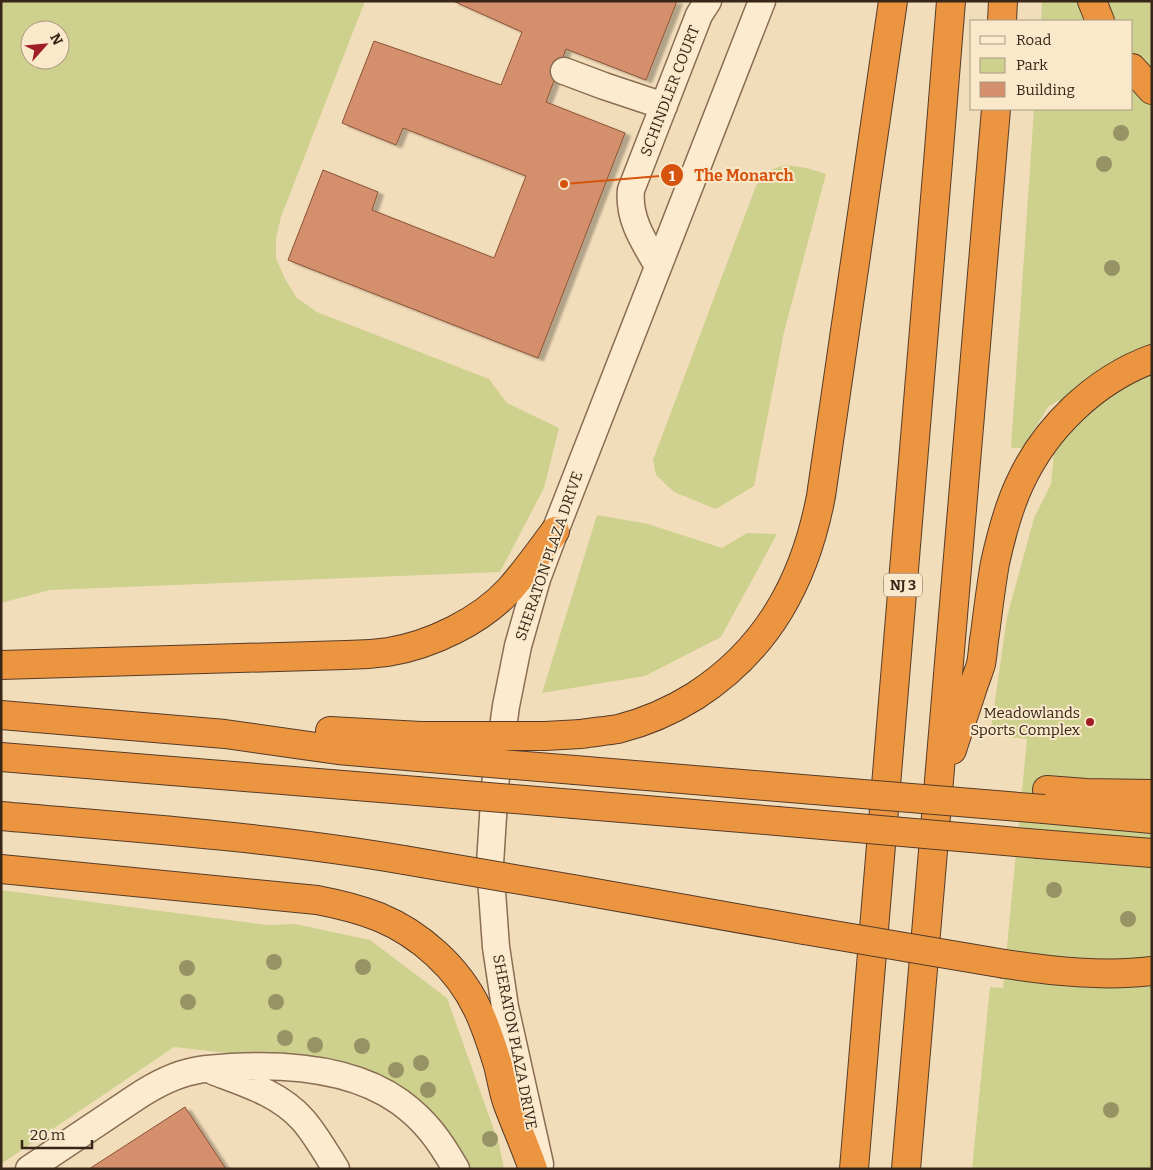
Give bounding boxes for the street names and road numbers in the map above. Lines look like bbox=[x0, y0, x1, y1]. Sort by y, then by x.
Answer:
street label: SCHINDLER COURT bbox=[637, 23, 703, 159]
street label: SHERATON PLAZA DRIVE bbox=[512, 469, 586, 643]
road number: NJ 3 bbox=[884, 574, 922, 596]
street label: SHERATON PLAZA DRIVE bbox=[489, 953, 541, 1131]

